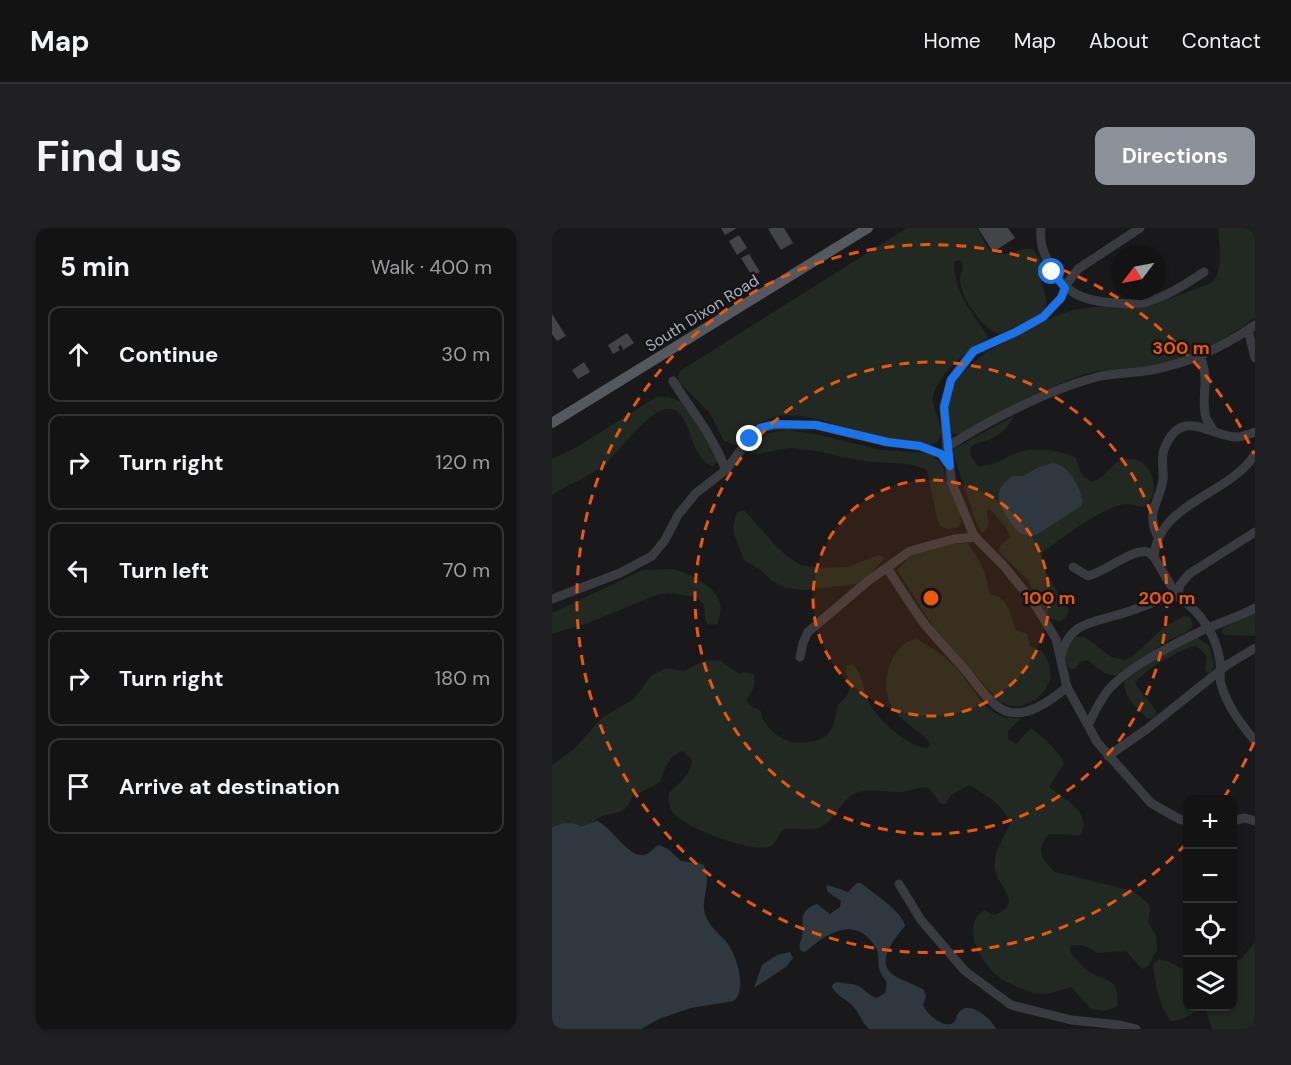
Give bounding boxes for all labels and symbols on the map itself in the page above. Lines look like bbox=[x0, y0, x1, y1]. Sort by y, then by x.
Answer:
north arrow bbox=[1111, 246, 1165, 300]
route start bbox=[1038, 258, 1064, 284]
street label: South Dixon Road bbox=[641, 270, 763, 356]
text: 300 m bbox=[1152, 336, 1210, 360]
route end bbox=[736, 425, 762, 451]
text: 100 m bbox=[1022, 586, 1076, 610]
text: 200 m bbox=[1139, 586, 1195, 610]
centre of rings bbox=[921, 588, 941, 608]

